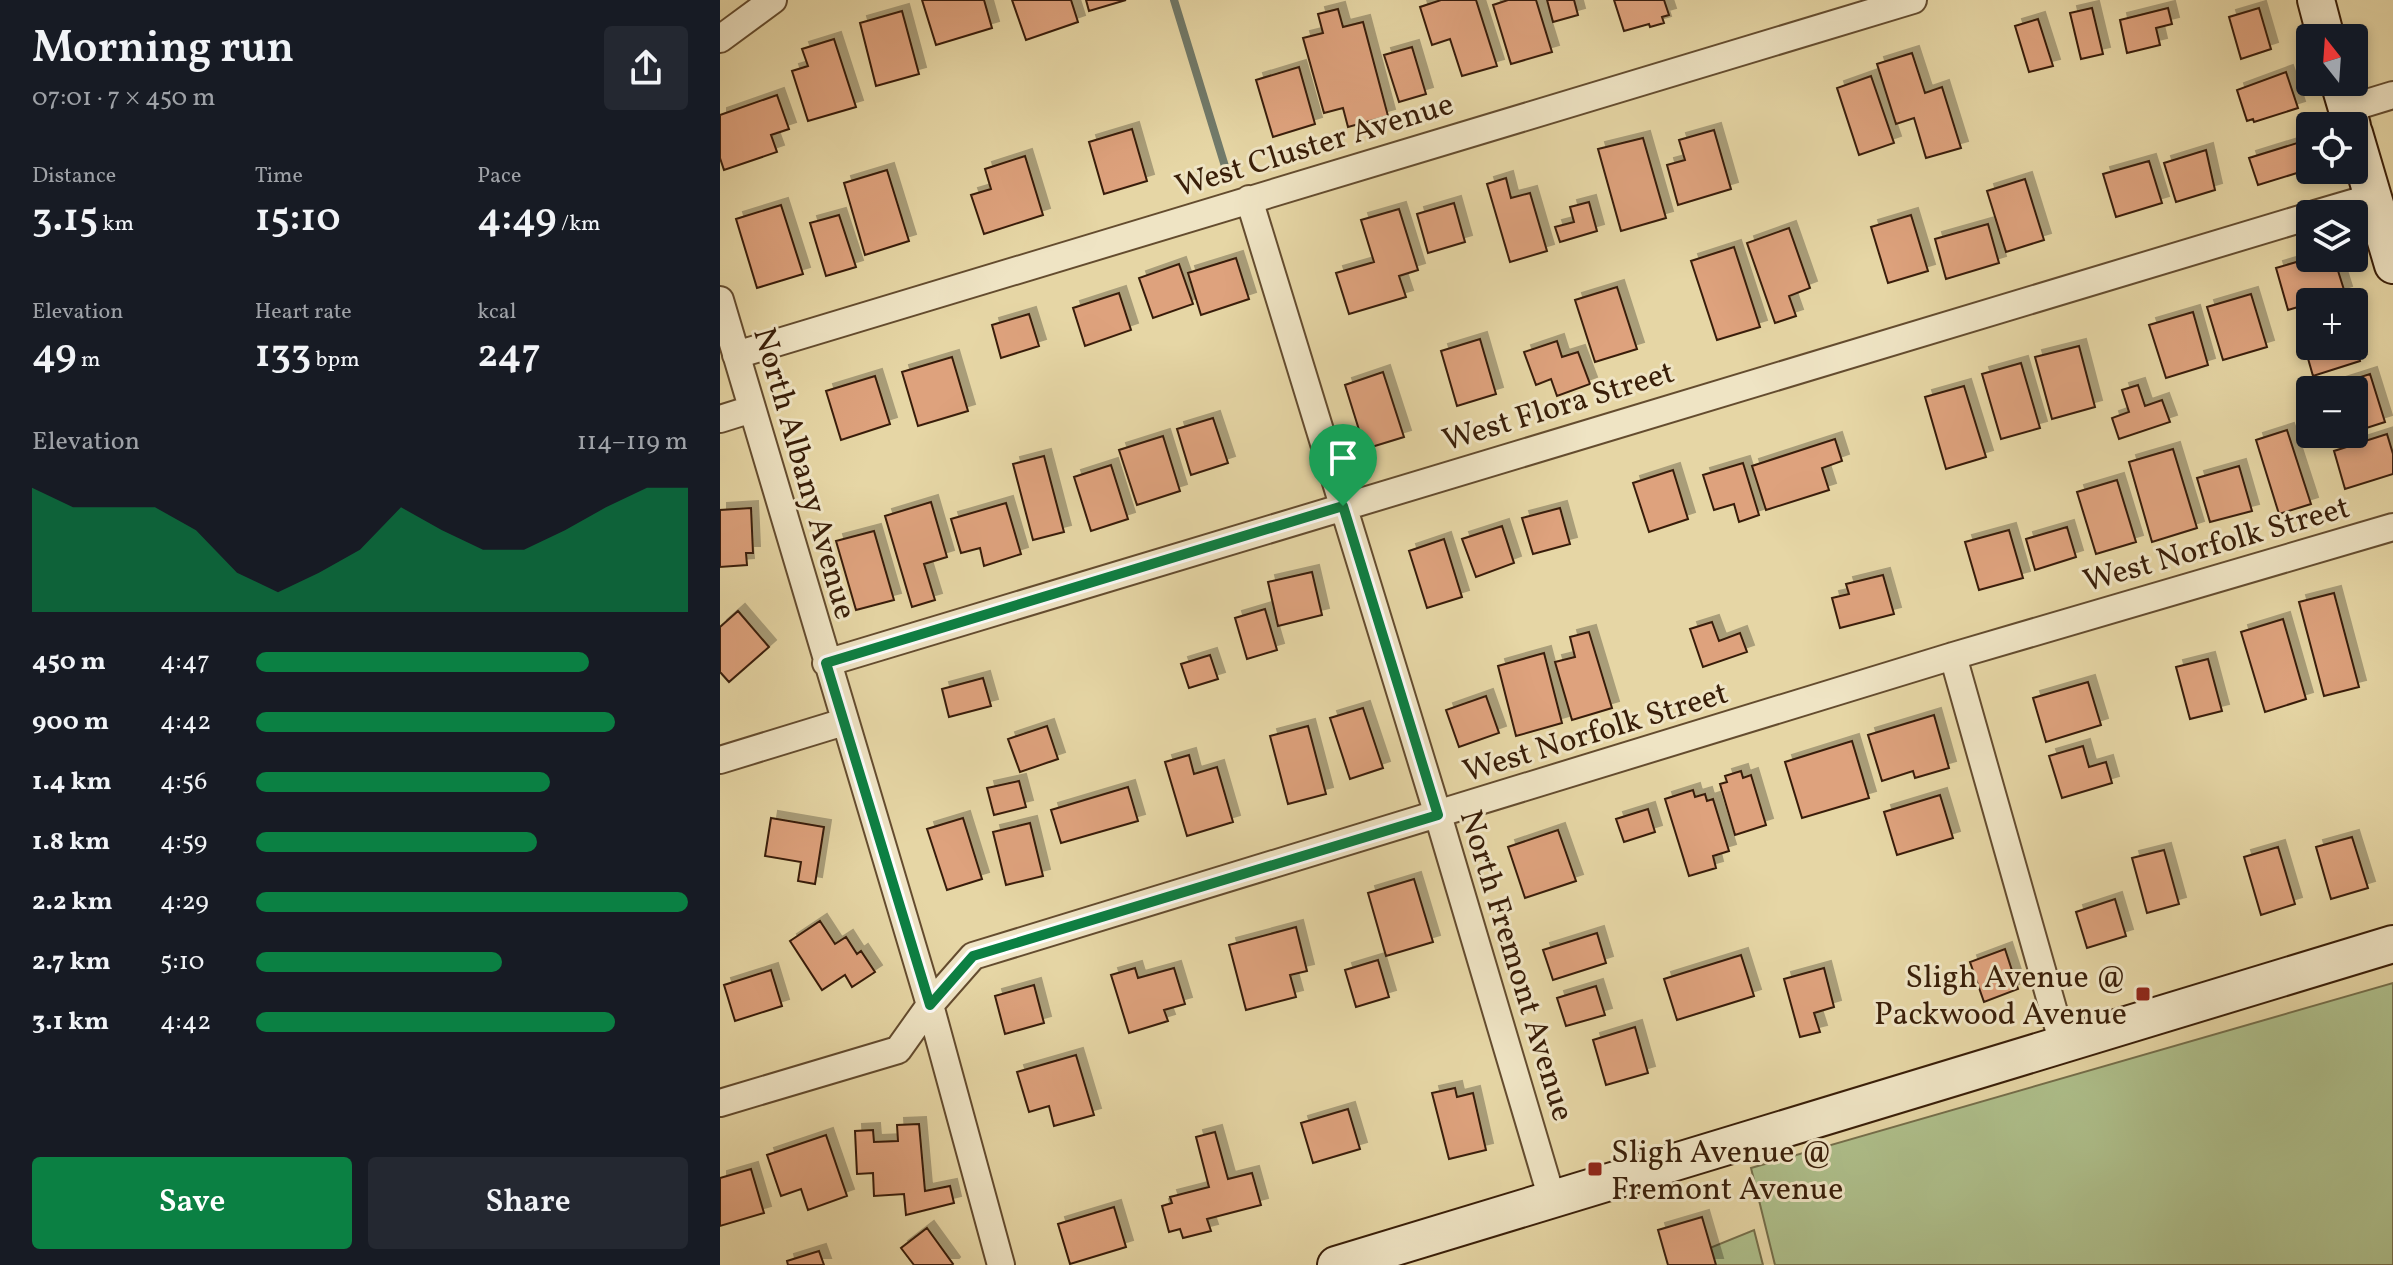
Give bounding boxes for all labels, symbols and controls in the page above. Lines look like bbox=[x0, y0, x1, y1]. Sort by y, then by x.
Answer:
text: Morning run bbox=[32, 19, 294, 80]
north arrow bbox=[2296, 24, 2368, 96]
map controls bbox=[2296, 24, 2368, 448]
button: share bbox=[604, 26, 688, 110]
text: 07:01 · 7 × 450 m bbox=[32, 80, 215, 116]
street label: West Cluster Avenue bbox=[1170, 84, 1459, 210]
button: locate bbox=[2296, 112, 2368, 184]
text: Distance bbox=[32, 161, 116, 192]
text: Time bbox=[255, 161, 303, 192]
text: Pace bbox=[477, 161, 521, 192]
text: 3.15 bbox=[32, 192, 98, 248]
text: 15:10 bbox=[255, 192, 341, 248]
text: 4:49 bbox=[477, 192, 557, 248]
button: layers bbox=[2296, 200, 2368, 272]
text: km bbox=[98, 209, 134, 240]
text: /km bbox=[557, 209, 601, 240]
button: + bbox=[2296, 288, 2368, 360]
text: Elevation bbox=[32, 297, 123, 328]
text: Heart rate bbox=[255, 297, 352, 328]
text: kcal bbox=[477, 297, 516, 328]
street label: North Albany Avenue bbox=[740, 323, 866, 625]
text: 49 bbox=[32, 328, 77, 384]
text: 133 bbox=[255, 328, 311, 384]
text: 247 bbox=[477, 328, 541, 384]
text: m bbox=[77, 345, 101, 376]
text: bpm bbox=[311, 345, 360, 376]
street label: West Flora Street bbox=[1438, 352, 1680, 464]
button: − bbox=[2296, 376, 2368, 448]
text: Elevation bbox=[32, 424, 140, 460]
text: 114–119 m bbox=[577, 424, 688, 460]
pin bbox=[1309, 424, 1377, 506]
icon: arrive bbox=[1321, 436, 1365, 480]
street label: West Norfolk Street bbox=[2079, 487, 2355, 605]
text: 450 m bbox=[32, 644, 106, 680]
text: 4:47 bbox=[160, 644, 210, 680]
street label: West Norfolk Street bbox=[1458, 673, 1734, 795]
text: 900 m bbox=[32, 704, 109, 740]
text: 4:42 bbox=[160, 704, 211, 740]
text: 1.4 km bbox=[32, 764, 112, 800]
text: 4:56 bbox=[160, 764, 207, 800]
street label: North Fremont Avenue bbox=[1447, 805, 1583, 1127]
text: 1.8 km bbox=[32, 824, 110, 860]
text: 4:59 bbox=[160, 824, 207, 860]
text: 2.2 km bbox=[32, 884, 113, 920]
text: 4:29 bbox=[160, 884, 209, 920]
text: 2.7 km bbox=[32, 944, 111, 980]
text: 5:10 bbox=[160, 944, 204, 980]
place label: Sligh Avenue @ Packwood Avenue bbox=[1874, 957, 2127, 1038]
marker: Sligh Avenue @ Packwood Avenue bbox=[2134, 985, 2152, 1003]
text: 3.1 km bbox=[32, 1004, 109, 1040]
text: 4:42 bbox=[160, 1004, 211, 1040]
place label: Sligh Avenue @ Fremont Avenue bbox=[1611, 1132, 1843, 1213]
button: Save bbox=[32, 1157, 352, 1249]
button: Share bbox=[368, 1157, 688, 1249]
marker: Sligh Avenue @ Fremont Avenue bbox=[1586, 1160, 1604, 1178]

